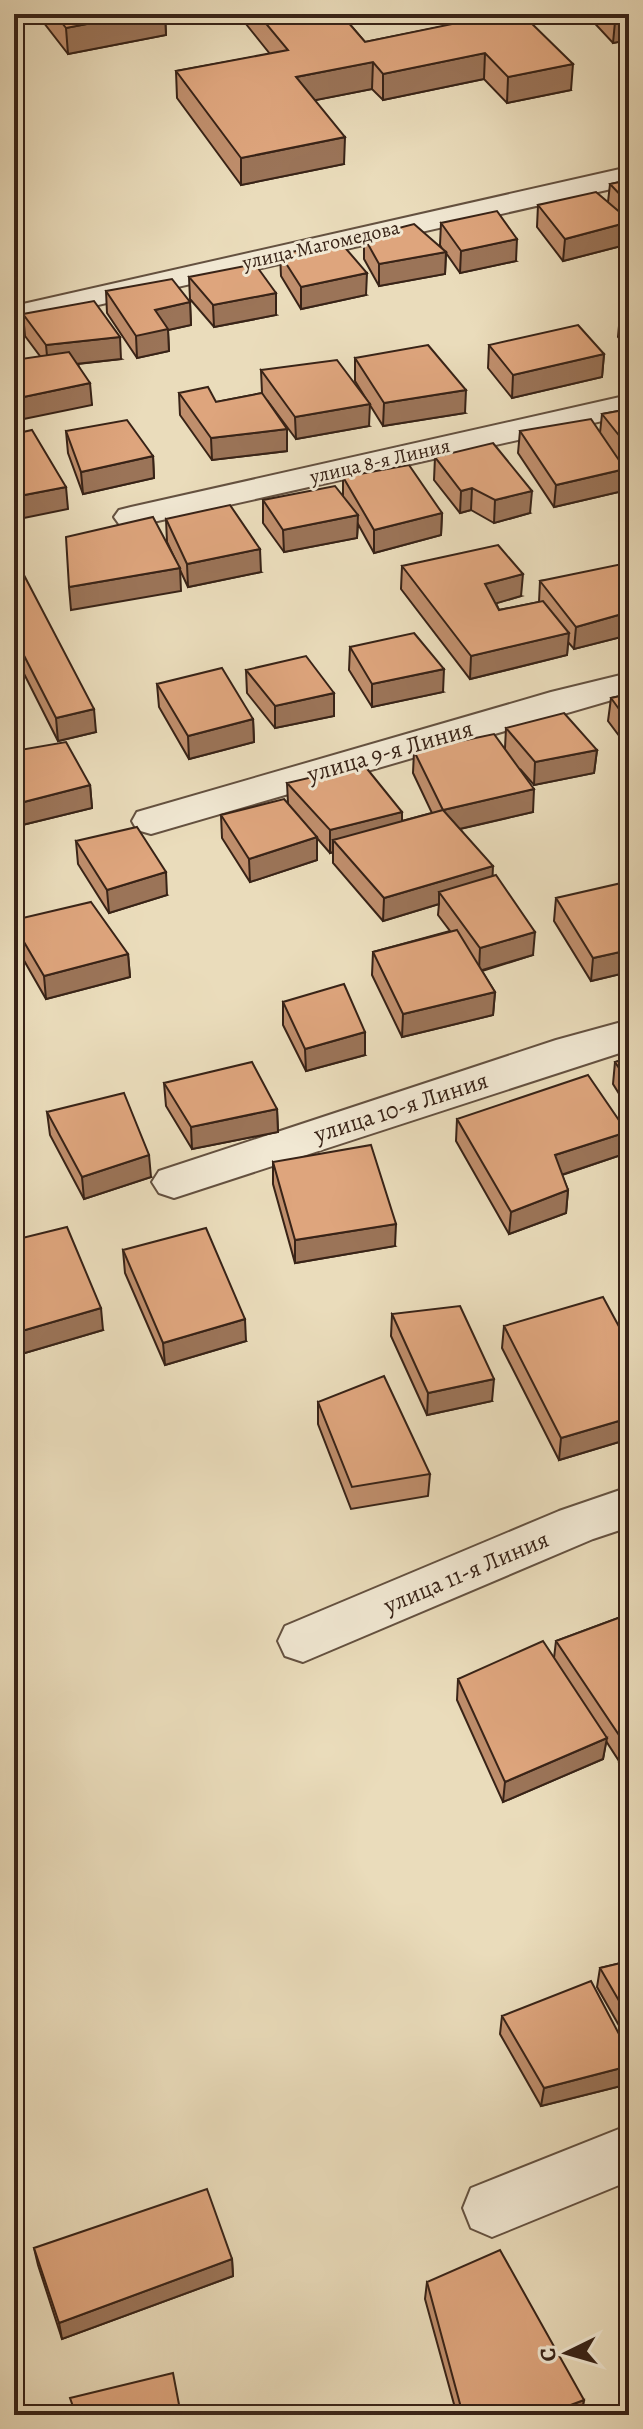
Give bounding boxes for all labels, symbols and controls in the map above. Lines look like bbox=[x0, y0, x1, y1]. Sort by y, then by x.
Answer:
street label: улица Магомедова bbox=[239, 214, 403, 276]
street label: улица 8-я Линия bbox=[306, 432, 453, 490]
street label: улица 9-я Линия bbox=[302, 712, 477, 790]
street label: улица 10-я Линия bbox=[309, 1064, 492, 1151]
street label: улица 11-я Линия bbox=[378, 1523, 553, 1622]
north arrow bbox=[527, 2313, 607, 2393]
text: С bbox=[533, 2347, 564, 2363]

